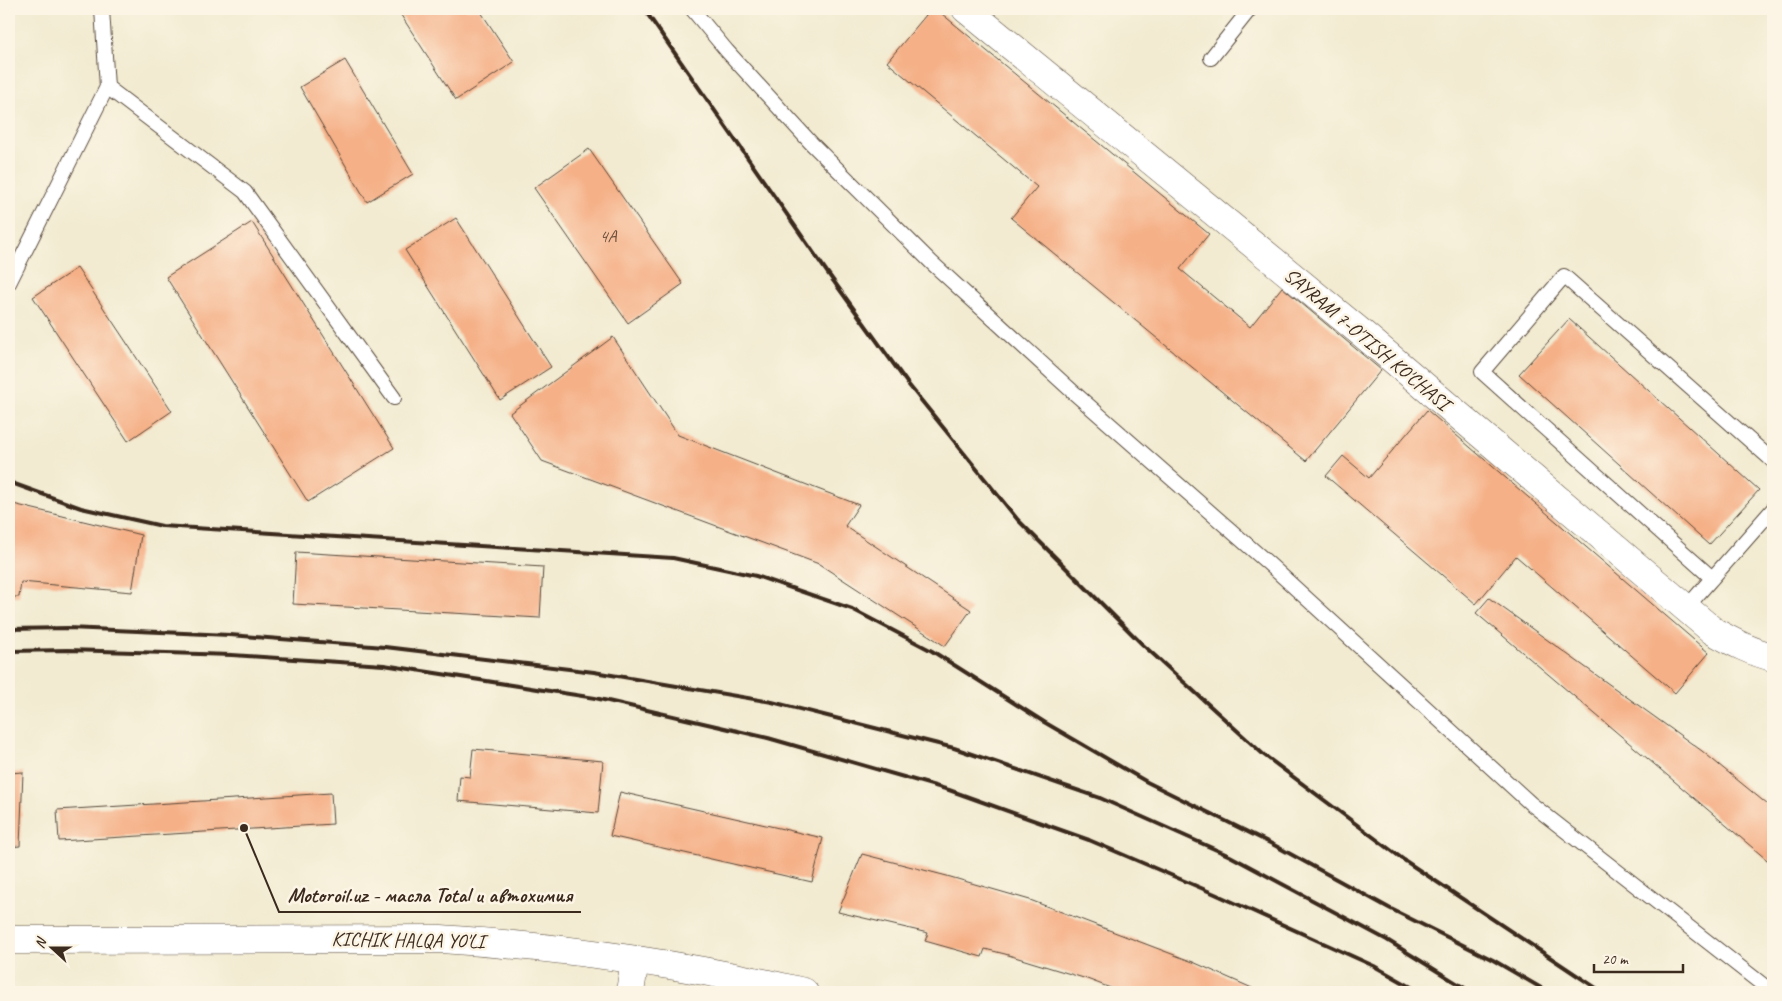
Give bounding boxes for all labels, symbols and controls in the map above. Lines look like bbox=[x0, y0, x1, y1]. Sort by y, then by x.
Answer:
house number: 4А bbox=[599, 225, 618, 247]
street label: SAYRAM 7-O'TISH KO'CHASI bbox=[1279, 262, 1458, 418]
callout: Motoroil.uz - масла Total и автохимия bbox=[279, 876, 581, 912]
text: Motoroil.uz - масла Total и автохимия bbox=[288, 882, 574, 908]
north arrow bbox=[28, 924, 78, 974]
street label: KICHIK HALQA YO'LI bbox=[331, 926, 490, 954]
text: N bbox=[31, 934, 51, 951]
scale bar bbox=[1594, 941, 1683, 973]
text: 20 m bbox=[1602, 950, 1629, 969]

